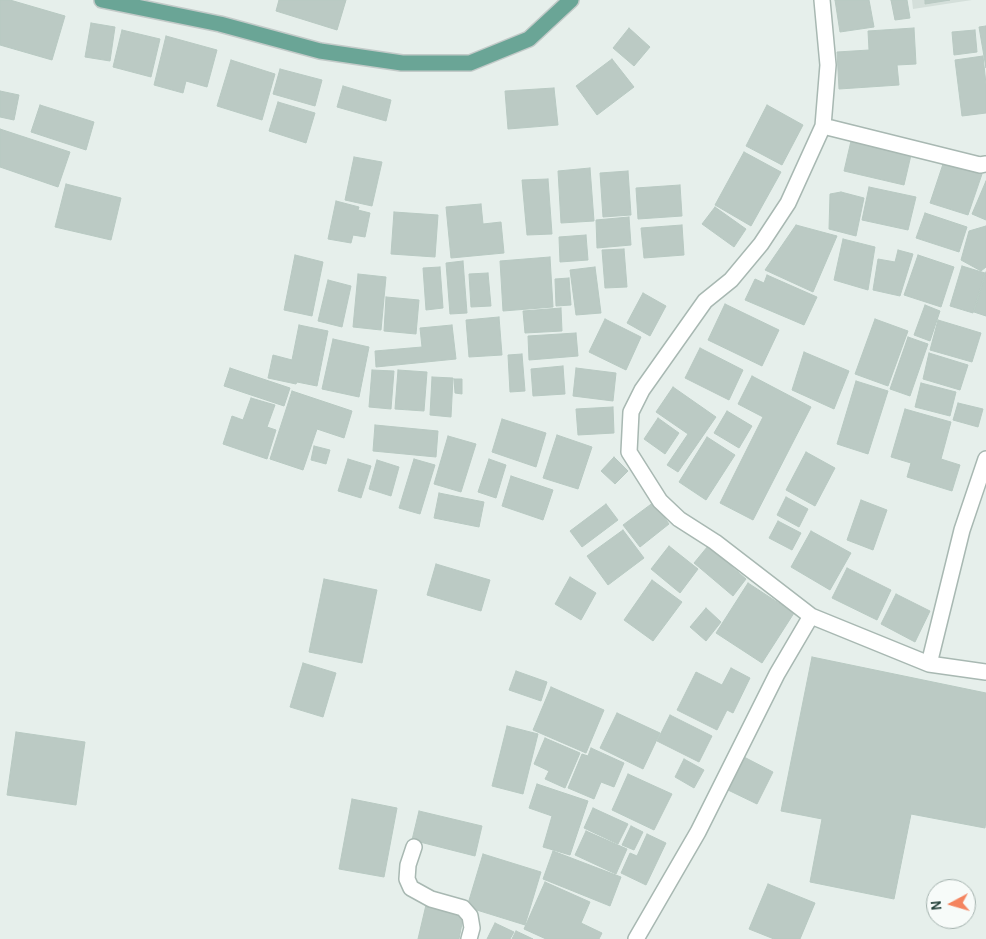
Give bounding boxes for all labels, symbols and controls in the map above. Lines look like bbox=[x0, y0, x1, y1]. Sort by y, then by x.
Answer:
north arrow bbox=[926, 879, 976, 929]
text: N bbox=[930, 900, 945, 911]

